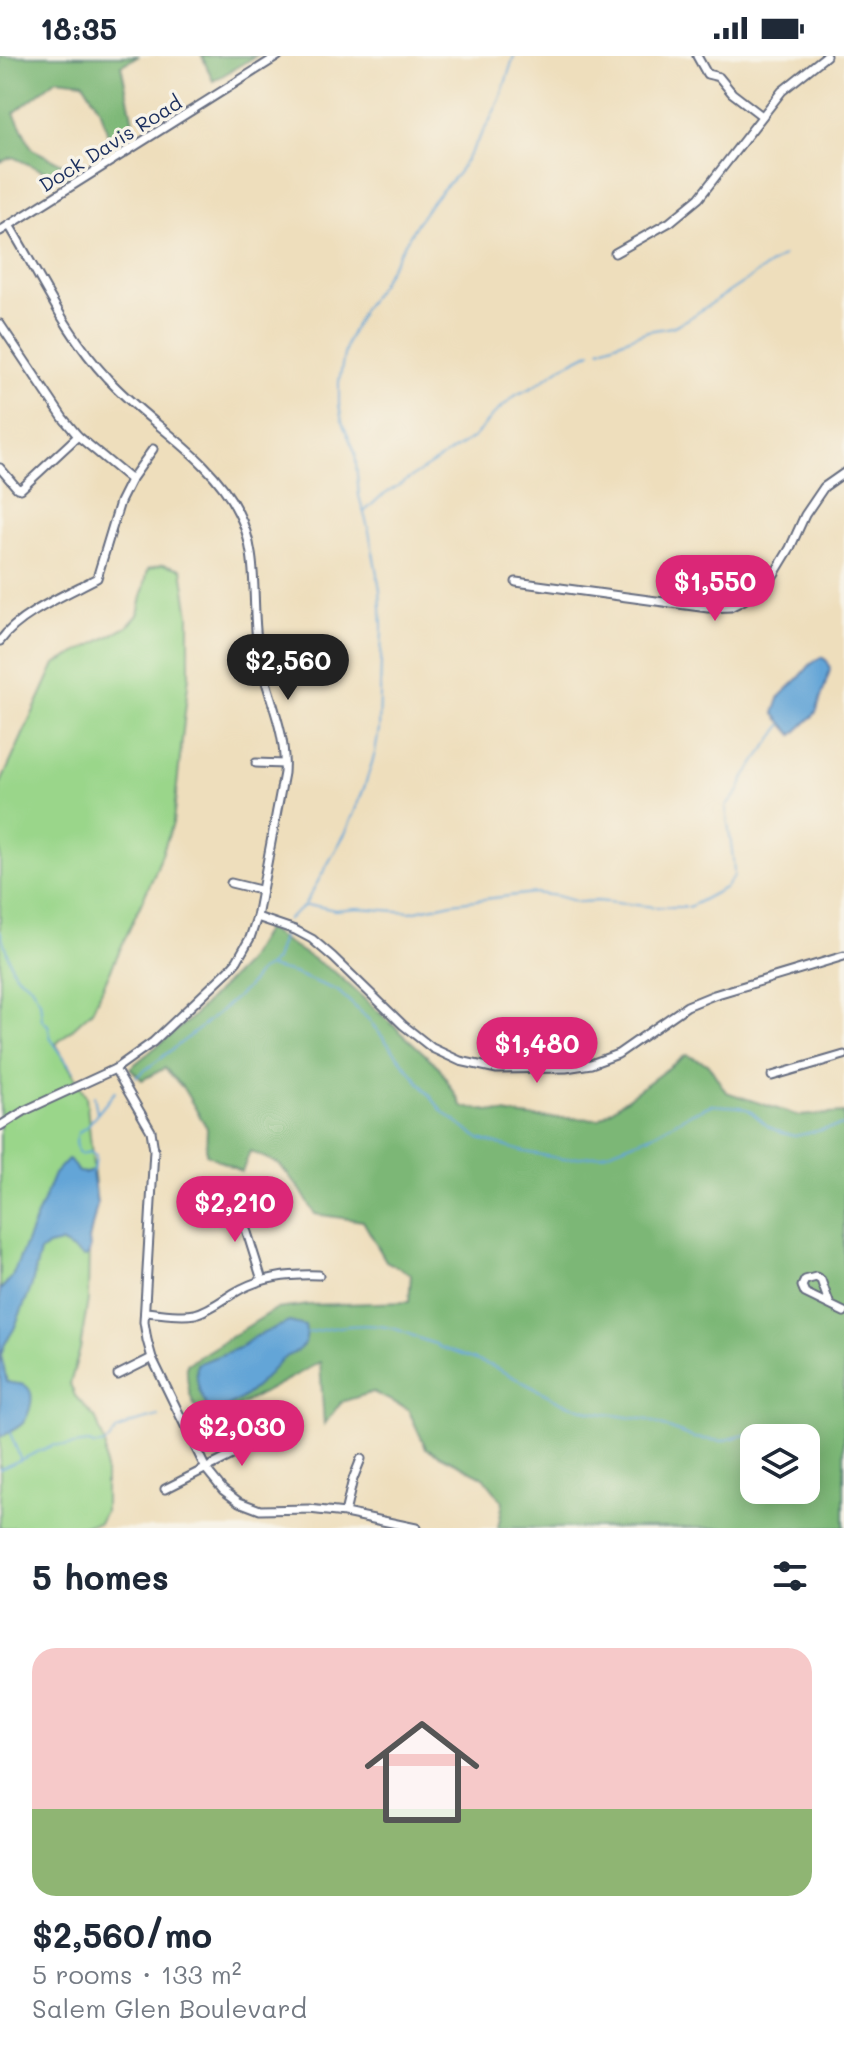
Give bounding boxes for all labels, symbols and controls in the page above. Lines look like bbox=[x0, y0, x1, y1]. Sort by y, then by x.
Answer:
text: 18:35 bbox=[40, 8, 117, 48]
street label: Dock Davis Road bbox=[34, 89, 186, 197]
pin: $1,550 bbox=[650, 555, 780, 623]
text: $1,550 bbox=[674, 564, 756, 598]
pin: $2,560 bbox=[223, 634, 353, 702]
text: $2,560 bbox=[245, 643, 331, 677]
pin: $1,480 bbox=[472, 1017, 602, 1085]
text: $1,480 bbox=[495, 1026, 579, 1060]
pin: $2,210 bbox=[170, 1176, 300, 1244]
text: $2,210 bbox=[194, 1185, 276, 1219]
pin: $2,030 bbox=[177, 1400, 307, 1468]
text: $2,030 bbox=[198, 1409, 286, 1443]
map controls bbox=[740, 1424, 820, 1504]
button: layers bbox=[740, 1424, 820, 1504]
text: 5 homes bbox=[32, 1554, 169, 1599]
icon: filters bbox=[768, 1554, 812, 1598]
icon: home bbox=[350, 1700, 494, 1844]
text: $2,560/mo bbox=[32, 1912, 212, 1957]
text: 5 rooms · 133 m² bbox=[32, 1957, 242, 1991]
text: Salem Glen Boulevard bbox=[32, 1991, 307, 2025]

